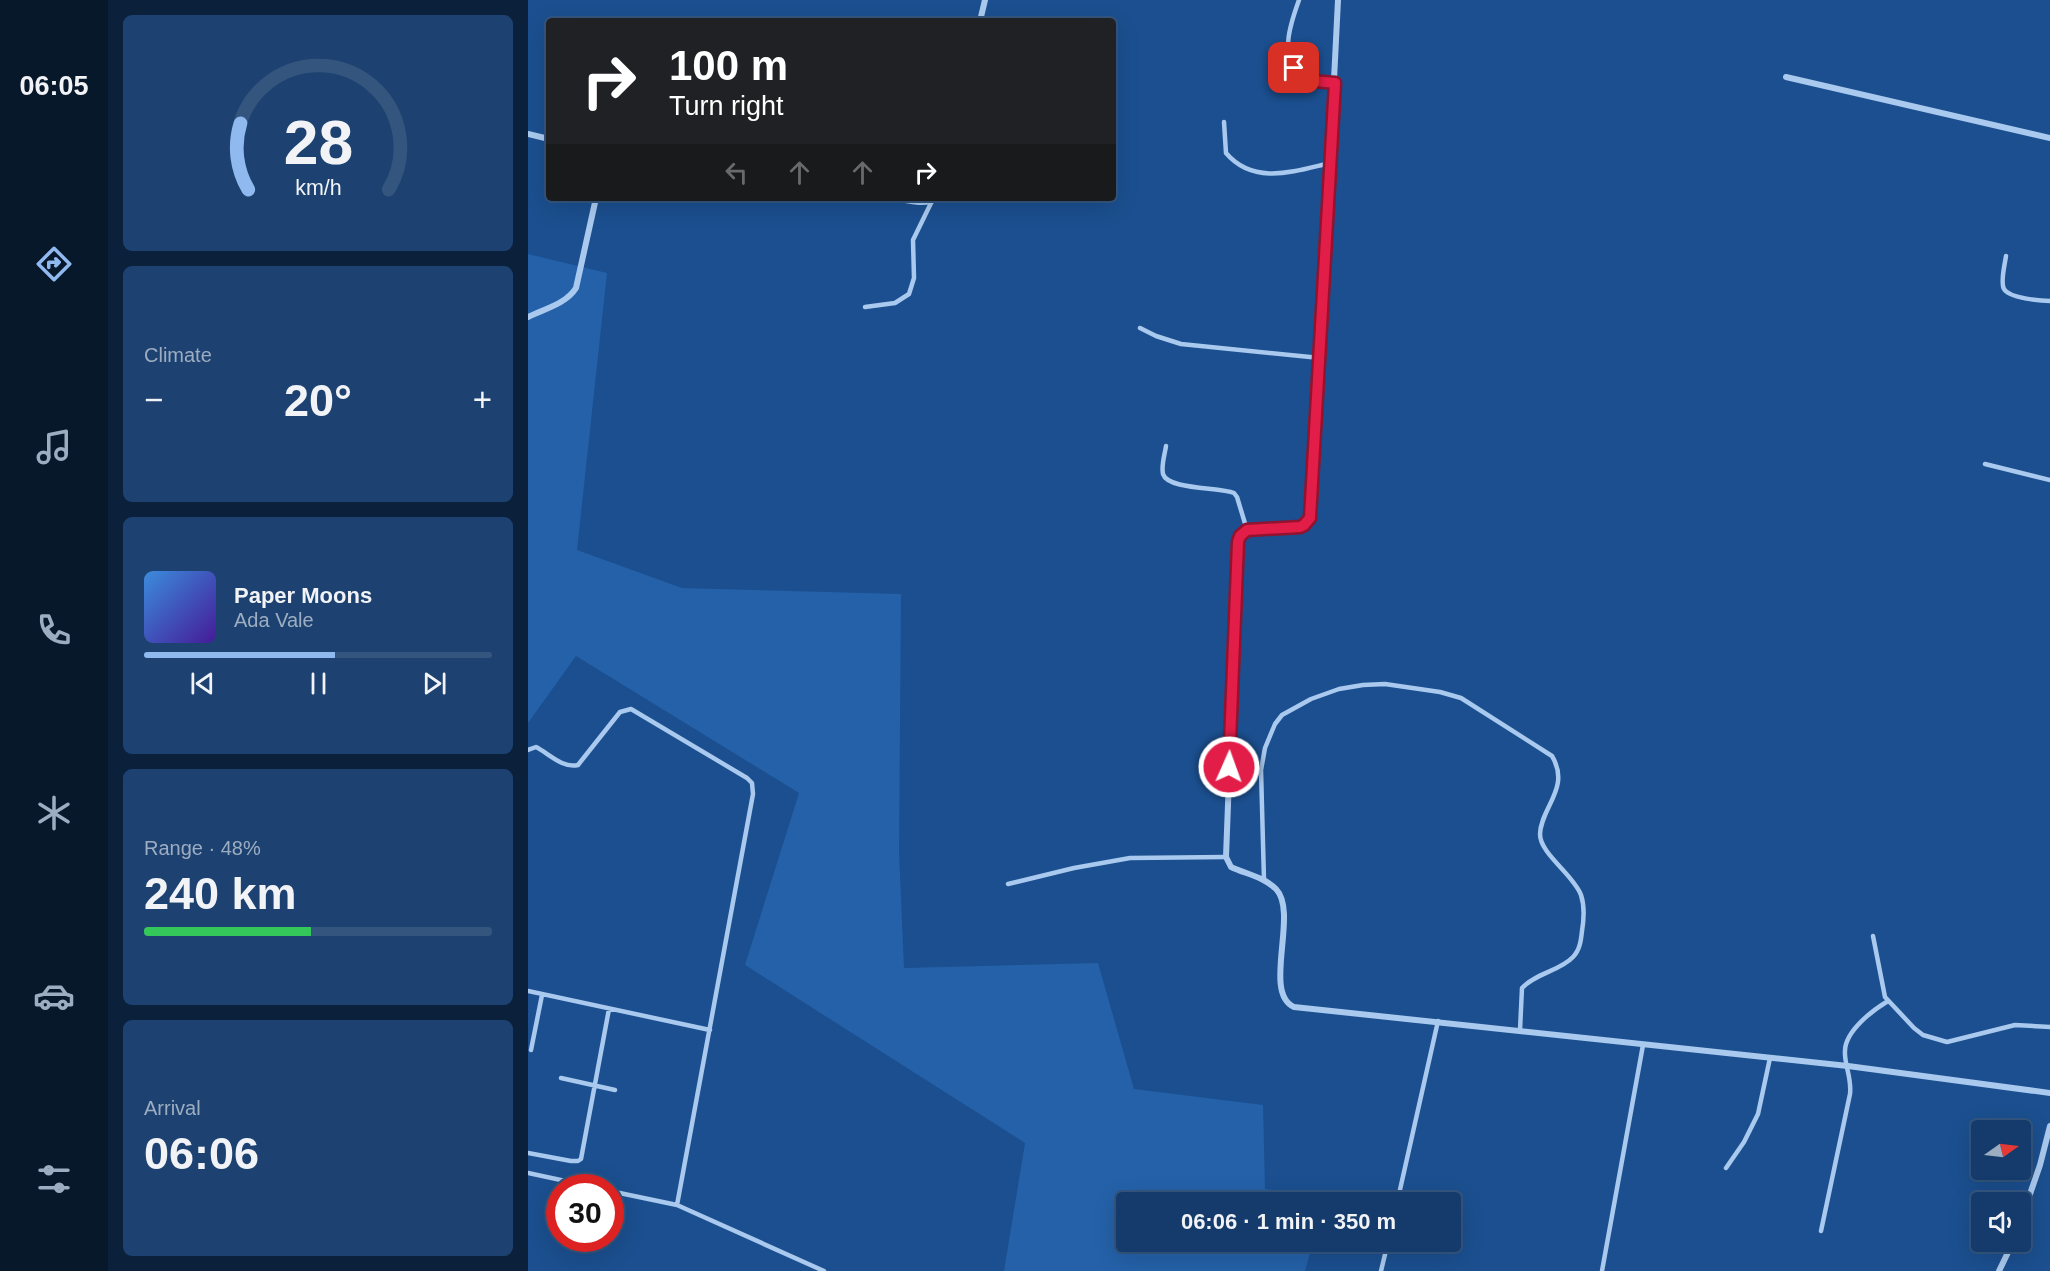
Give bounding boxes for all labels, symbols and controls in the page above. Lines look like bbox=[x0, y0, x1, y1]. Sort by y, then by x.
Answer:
icon: right bbox=[570, 42, 648, 120]
text: 100 m bbox=[669, 42, 788, 89]
pin bbox=[1268, 42, 1319, 93]
icon: arrive bbox=[1277, 51, 1310, 84]
text: 06:05 bbox=[19, 71, 89, 101]
text: Turn right bbox=[669, 91, 784, 121]
text: 28 bbox=[283, 108, 353, 177]
icon: left bbox=[720, 156, 753, 189]
icon: ahead bbox=[783, 156, 816, 189]
icon: ahead bbox=[846, 156, 879, 189]
icon: right bbox=[909, 156, 942, 189]
text: km/h bbox=[295, 176, 341, 200]
icon: directions bbox=[33, 243, 75, 285]
text: Climate bbox=[144, 344, 212, 366]
text: 20° bbox=[284, 375, 352, 426]
text: − bbox=[144, 381, 163, 418]
text: + bbox=[473, 381, 492, 418]
icon: music bbox=[33, 426, 75, 468]
text: Paper Moons bbox=[234, 583, 372, 608]
icon: phone bbox=[33, 609, 75, 651]
text: Ada Vale bbox=[234, 609, 314, 631]
icon: previous bbox=[186, 667, 219, 700]
icon: pause bbox=[302, 667, 335, 700]
icon: next bbox=[418, 667, 451, 700]
position arrow bbox=[1197, 735, 1261, 799]
icon: climate bbox=[33, 792, 75, 834]
text: Range · 48% bbox=[144, 837, 261, 859]
text: 240 km bbox=[144, 868, 297, 919]
icon: car bbox=[33, 975, 75, 1017]
text: Arrival bbox=[144, 1097, 201, 1119]
north arrow bbox=[1971, 1120, 2031, 1180]
map controls bbox=[1971, 1120, 2031, 1252]
text: 06:06 bbox=[144, 1128, 259, 1179]
icon: filters bbox=[33, 1158, 75, 1200]
speed limit sign: 30 bbox=[546, 1174, 624, 1252]
button: sound bbox=[1971, 1192, 2031, 1252]
text: 06:06 · 1 min · 350 m bbox=[1181, 1209, 1396, 1234]

